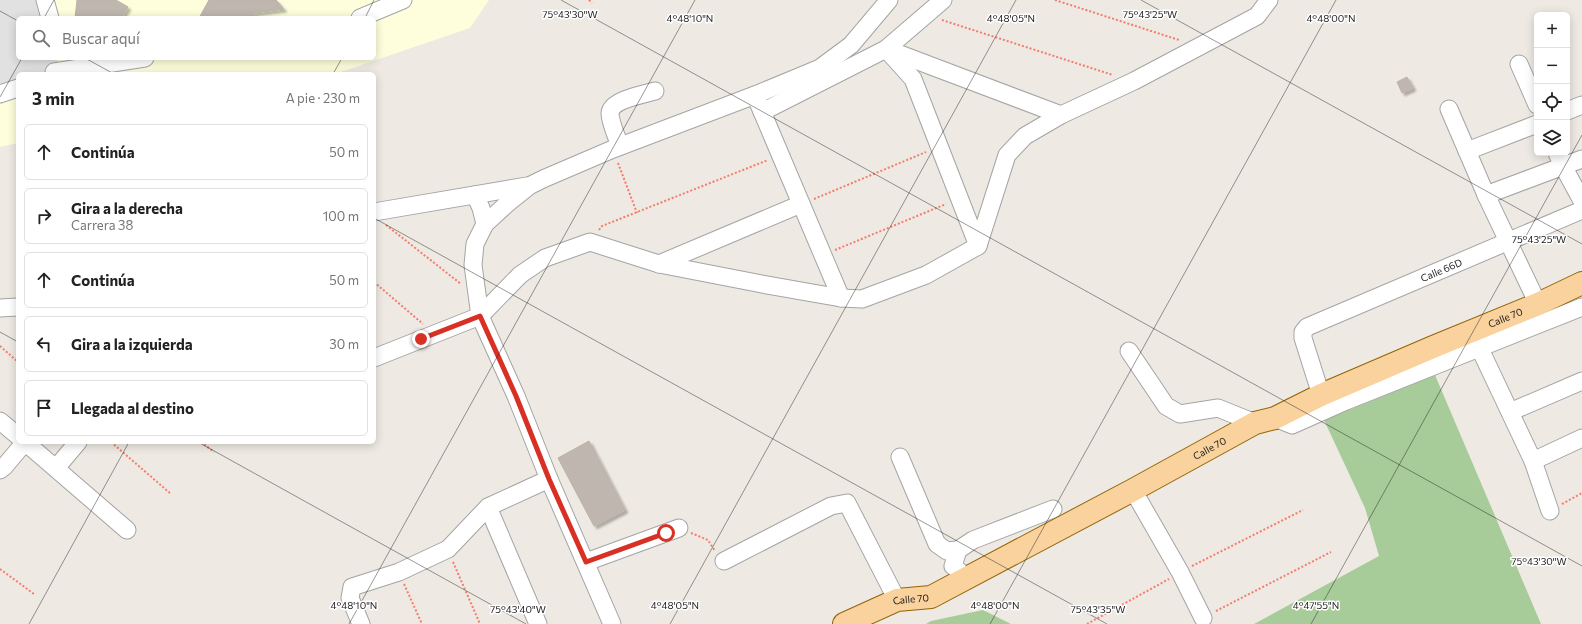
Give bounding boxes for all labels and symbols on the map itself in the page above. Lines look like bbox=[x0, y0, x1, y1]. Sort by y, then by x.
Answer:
text: 75°43'30"W bbox=[542, 8, 598, 20]
text: 75°43'25"W bbox=[1123, 8, 1177, 20]
text: 4°48'10"N bbox=[667, 12, 713, 24]
text: 4°48'05"N bbox=[987, 12, 1035, 24]
text: 4°48'00"N bbox=[1306, 12, 1356, 24]
text: 75°43'25"W bbox=[1512, 233, 1566, 245]
street label: Calle 66D bbox=[1419, 256, 1464, 284]
street label: Calle 70 bbox=[1486, 305, 1524, 330]
route end bbox=[412, 330, 430, 348]
street label: Calle 70 bbox=[1191, 434, 1228, 462]
route start bbox=[657, 524, 675, 542]
text: 75°43'30"W bbox=[1511, 555, 1567, 567]
street label: Calle 70 bbox=[891, 591, 929, 607]
text: 4°48'10"N bbox=[331, 599, 377, 611]
text: 4°48'05"N bbox=[651, 599, 699, 611]
text: 4°48'00"N bbox=[970, 599, 1020, 611]
text: 4°47'55"N bbox=[1293, 599, 1339, 611]
text: 75°43'40"W bbox=[490, 603, 546, 615]
text: 75°43'35"W bbox=[1071, 603, 1125, 615]

